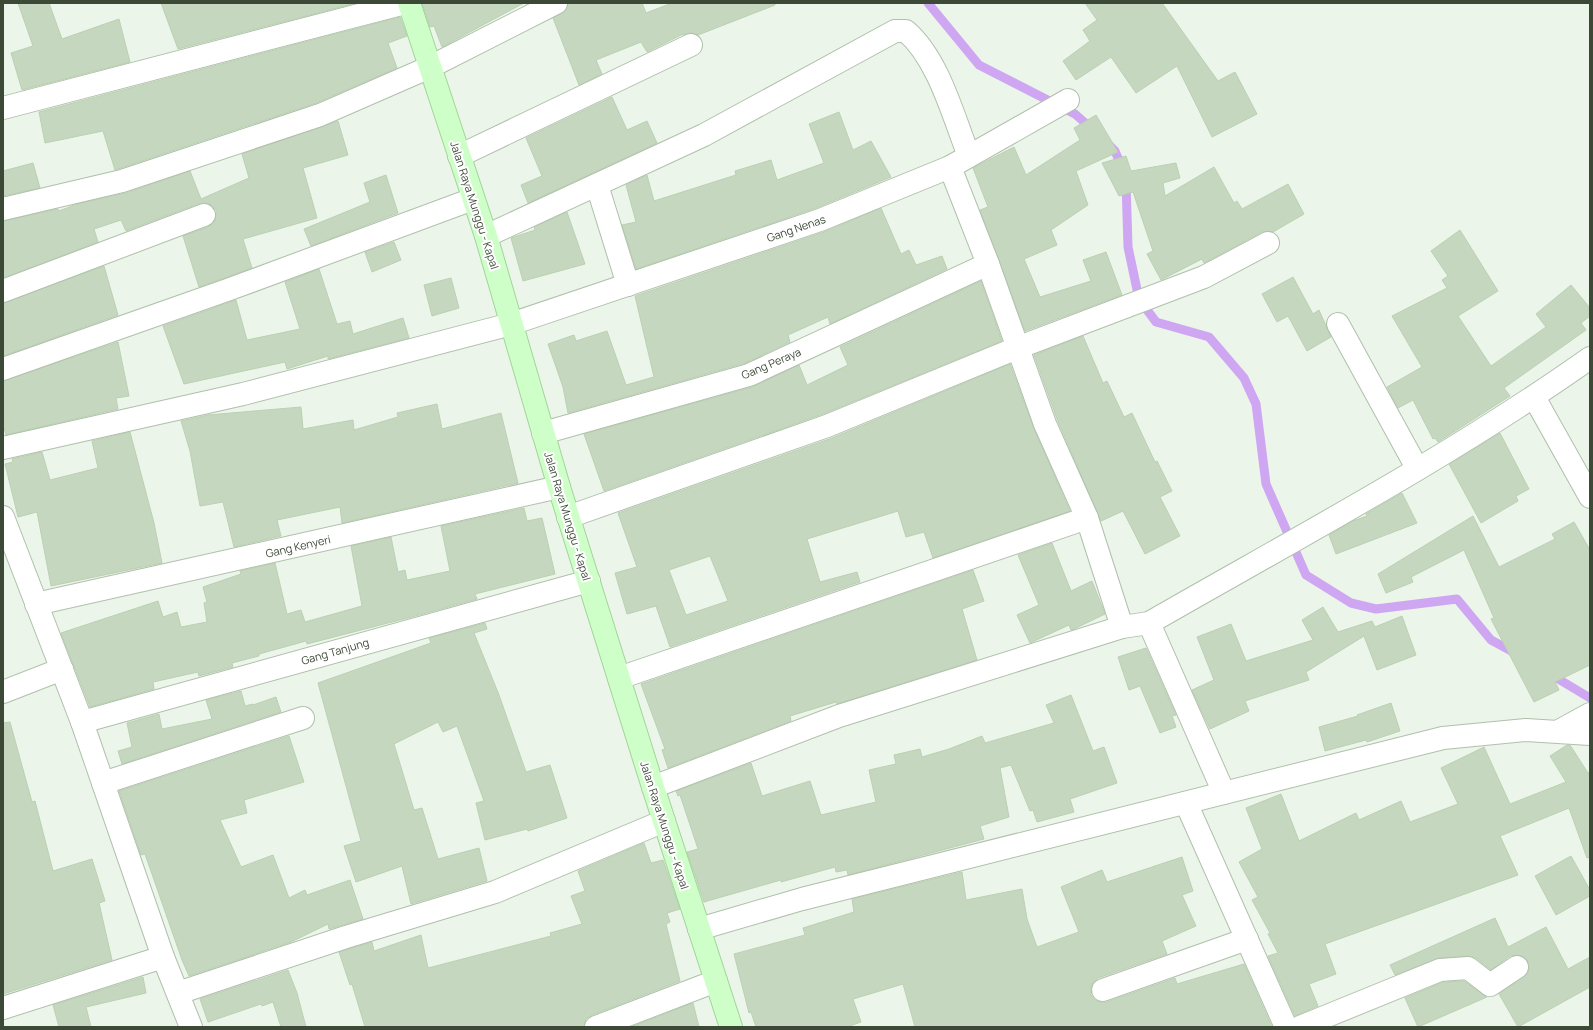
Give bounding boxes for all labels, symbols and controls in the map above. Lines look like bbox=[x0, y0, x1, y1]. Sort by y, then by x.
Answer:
street label: Jalan Raya Munggu - Kapal bbox=[447, 139, 503, 271]
street label: Gang Nenas bbox=[765, 211, 828, 245]
street label: Gang Peraya bbox=[739, 344, 803, 382]
street label: Jalan Raya Munggu - Kapal bbox=[541, 450, 595, 582]
street label: Gang Kenyeri bbox=[264, 531, 332, 561]
street label: Gang Tanjung bbox=[299, 634, 371, 668]
street label: Jalan Raya Munggu - Kapal bbox=[637, 759, 693, 891]

